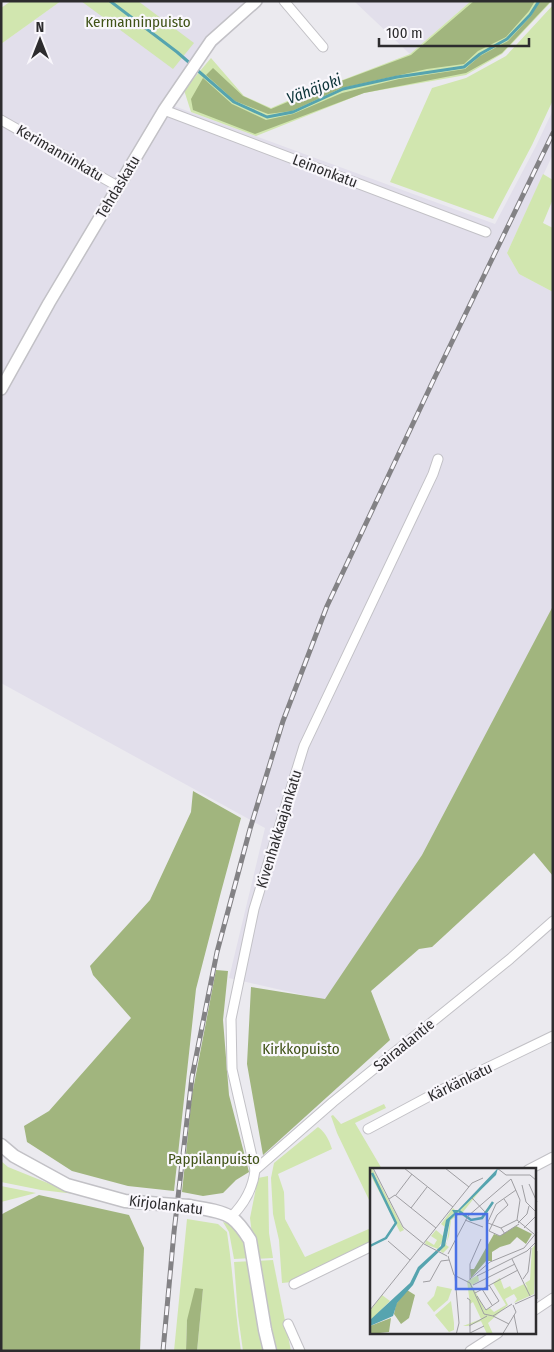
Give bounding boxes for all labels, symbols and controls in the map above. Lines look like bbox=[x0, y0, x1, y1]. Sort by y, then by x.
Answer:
park label: Kermanninpuisto bbox=[85, 13, 191, 31]
north arrow bbox=[15, 15, 65, 65]
scale bar bbox=[379, 15, 529, 47]
text: N bbox=[36, 19, 44, 36]
text: 100 m bbox=[386, 24, 423, 42]
water label: Vähäjoki bbox=[284, 70, 344, 108]
street label: Kerimanninkatu bbox=[13, 121, 107, 185]
street label: Leinonkatu bbox=[290, 150, 360, 192]
street label: Tehdaskatu bbox=[92, 152, 144, 222]
street label: Kivenhakkaajankatu bbox=[252, 768, 306, 890]
street label: Sairaalantie bbox=[370, 1015, 438, 1075]
park label: Kirkkopuisto bbox=[262, 1040, 340, 1058]
street label: Kärkänkatu bbox=[425, 1059, 495, 1105]
park label: Pappilanpuisto bbox=[168, 1150, 260, 1168]
inset map bbox=[370, 1168, 536, 1334]
street label: Kirjolankatu bbox=[128, 1192, 204, 1218]

